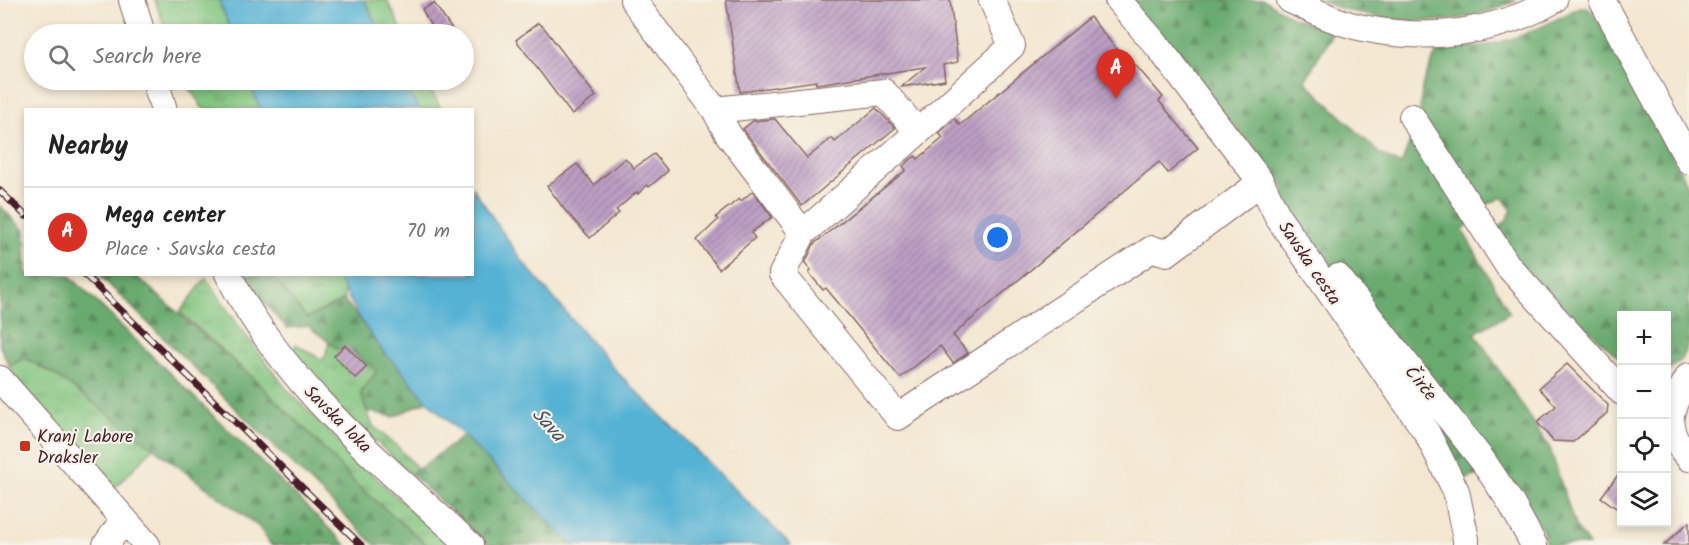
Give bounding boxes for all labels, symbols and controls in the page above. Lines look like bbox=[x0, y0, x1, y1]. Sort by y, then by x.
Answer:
search box bbox=[24, 24, 474, 90]
text: Search here bbox=[93, 40, 201, 75]
icon: search bbox=[45, 41, 78, 74]
pin: A bbox=[1096, 50, 1136, 99]
text: Nearby bbox=[48, 126, 128, 168]
text: Mega center bbox=[105, 199, 225, 234]
text: A bbox=[61, 216, 74, 248]
text: 70 m bbox=[407, 216, 450, 248]
street label: Savska cesta bbox=[1270, 216, 1348, 312]
your location bbox=[983, 223, 1012, 252]
text: Place · Savska cesta bbox=[105, 234, 276, 266]
map controls bbox=[1617, 311, 1671, 527]
button: + bbox=[1617, 311, 1671, 365]
street label: Čirče bbox=[1396, 360, 1443, 408]
button: − bbox=[1617, 365, 1671, 419]
street label: Savska loka bbox=[296, 379, 378, 461]
water label: Sava bbox=[523, 401, 573, 451]
button: locate bbox=[1617, 419, 1671, 473]
place label: Kranj Labore Draksler bbox=[37, 423, 133, 473]
marker: Kranj Labore Draksler bbox=[18, 439, 32, 453]
button: layers bbox=[1617, 473, 1671, 527]

